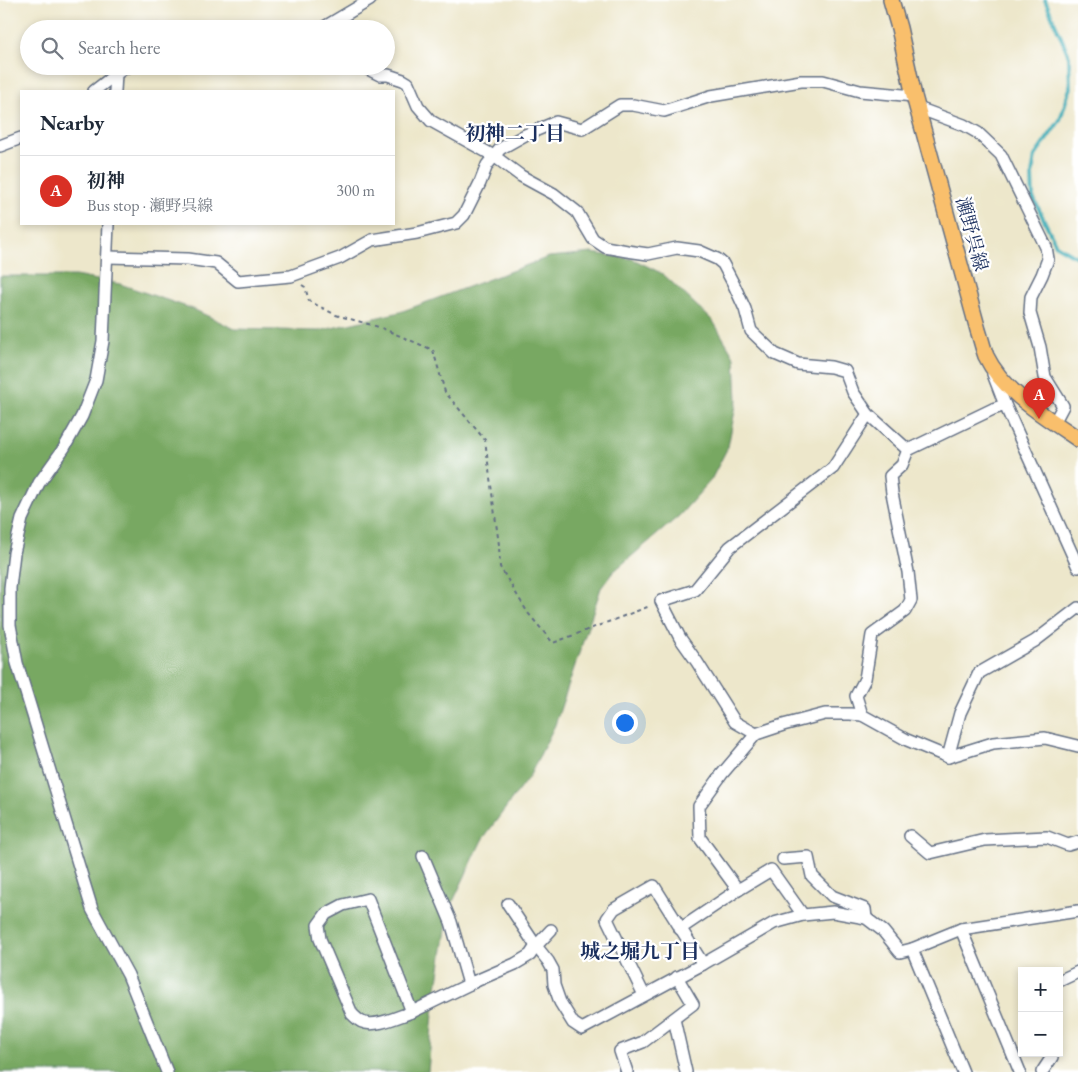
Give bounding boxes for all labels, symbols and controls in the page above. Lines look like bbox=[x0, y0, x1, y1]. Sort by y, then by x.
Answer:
search box bbox=[20, 20, 395, 75]
icon: search bbox=[38, 34, 66, 62]
text: Search here bbox=[78, 35, 160, 60]
text: Nearby bbox=[40, 109, 104, 136]
district label: 初神二丁目 bbox=[465, 120, 565, 146]
text: 初神 bbox=[87, 168, 125, 193]
text: A bbox=[50, 180, 62, 201]
text: 300 m bbox=[336, 180, 375, 201]
street label: 瀬野呉線 bbox=[950, 194, 994, 274]
text: Bus stop · 瀬野呉線 bbox=[87, 195, 213, 216]
pin: A bbox=[1023, 378, 1055, 419]
your location bbox=[612, 710, 638, 736]
district label: 城之堀九丁目 bbox=[580, 938, 700, 964]
map controls bbox=[1018, 967, 1063, 1057]
button: + bbox=[1018, 967, 1063, 1012]
button: − bbox=[1018, 1012, 1063, 1057]

